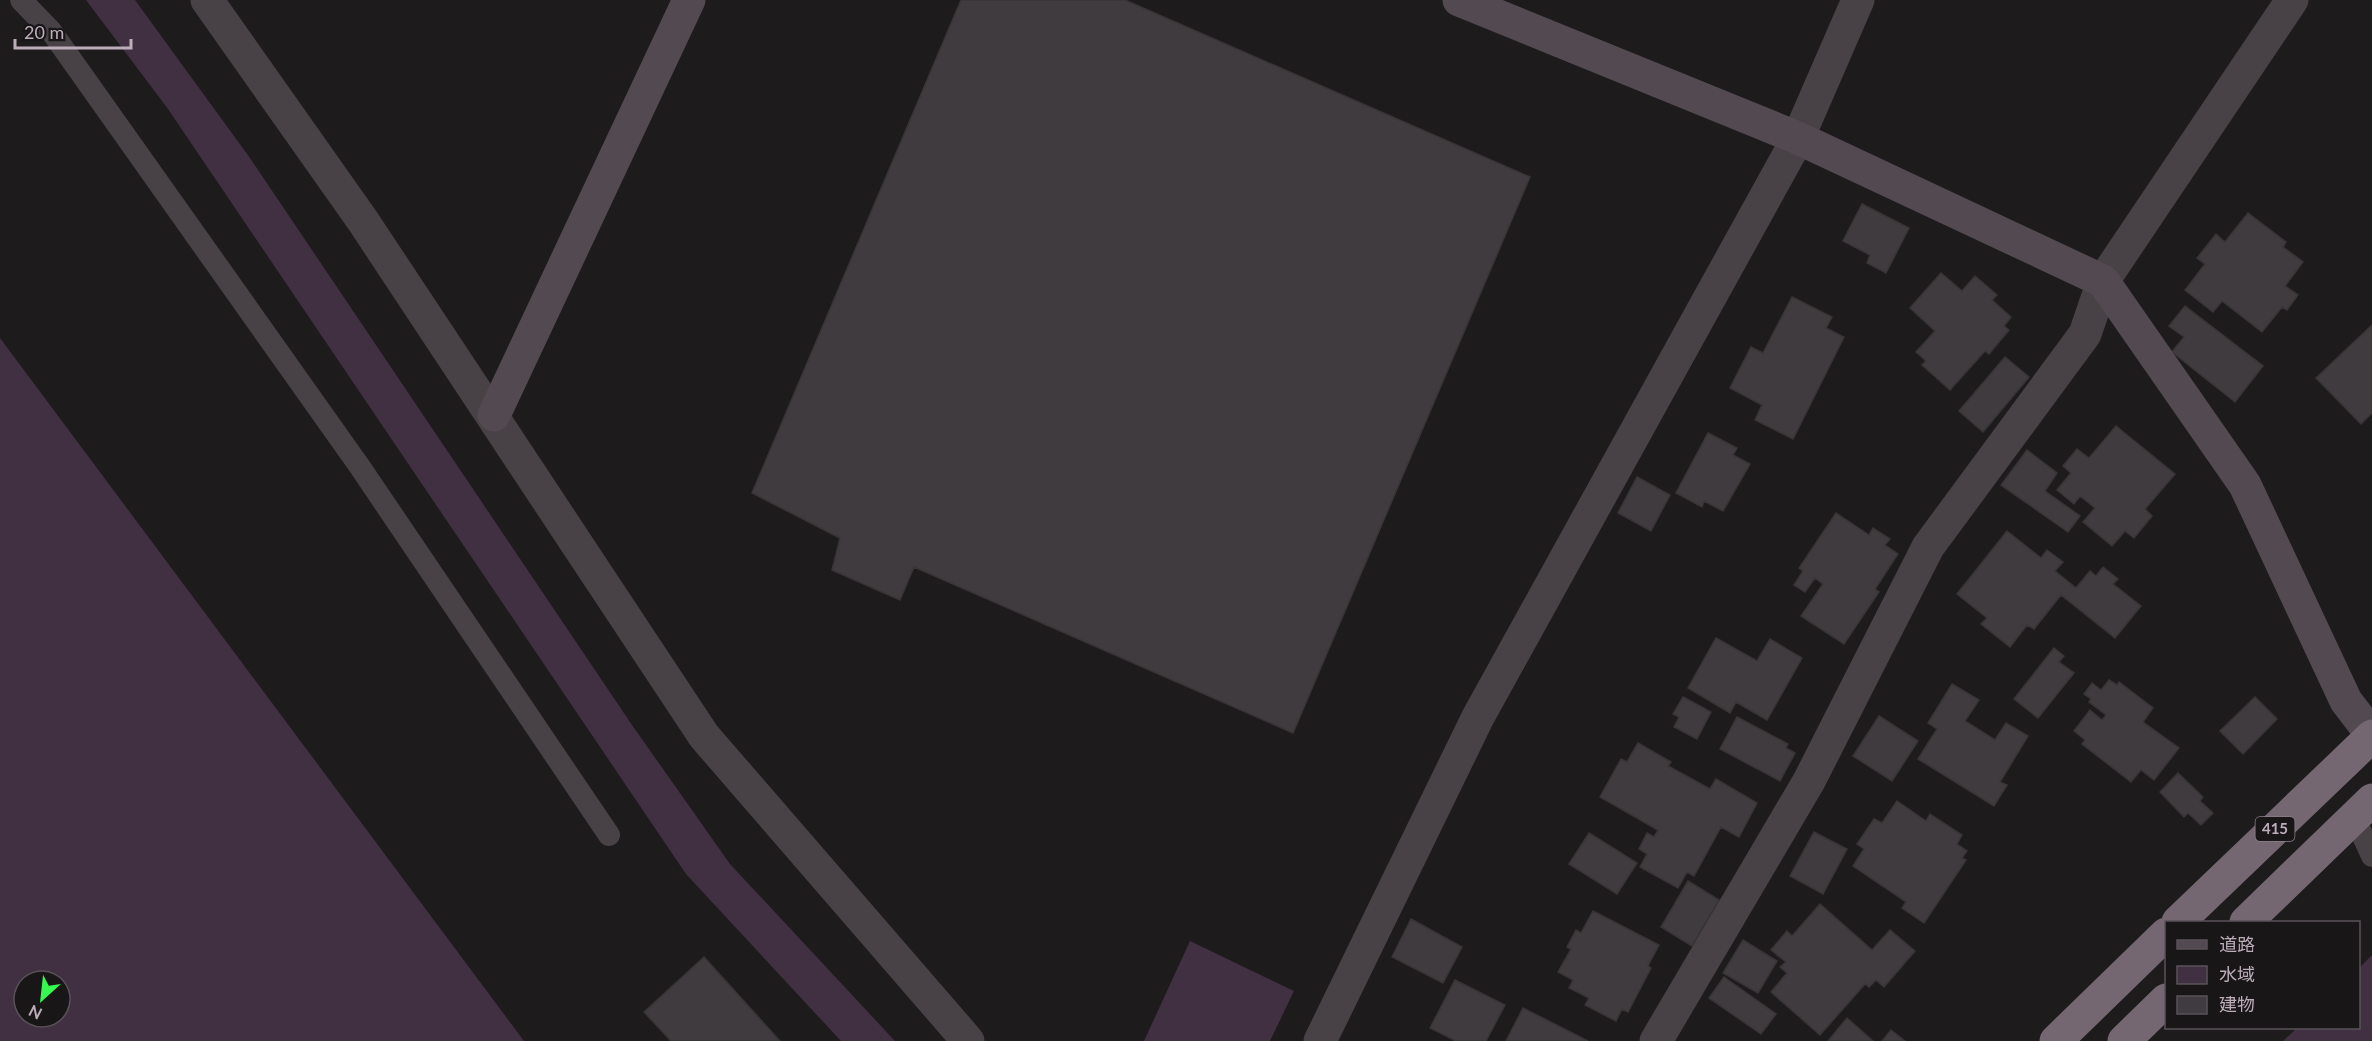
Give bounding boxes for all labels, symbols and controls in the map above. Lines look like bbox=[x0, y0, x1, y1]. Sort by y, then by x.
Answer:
scale bar bbox=[15, 12, 130, 50]
text: 20 m bbox=[24, 21, 64, 43]
road number: 415 bbox=[2256, 817, 2294, 841]
legend bbox=[2165, 921, 2360, 1029]
text: 道路 bbox=[2219, 933, 2255, 955]
text: 水域 bbox=[2219, 963, 2255, 985]
north arrow bbox=[12, 969, 72, 1029]
text: 建物 bbox=[2219, 993, 2255, 1015]
text: N bbox=[25, 1002, 45, 1024]

